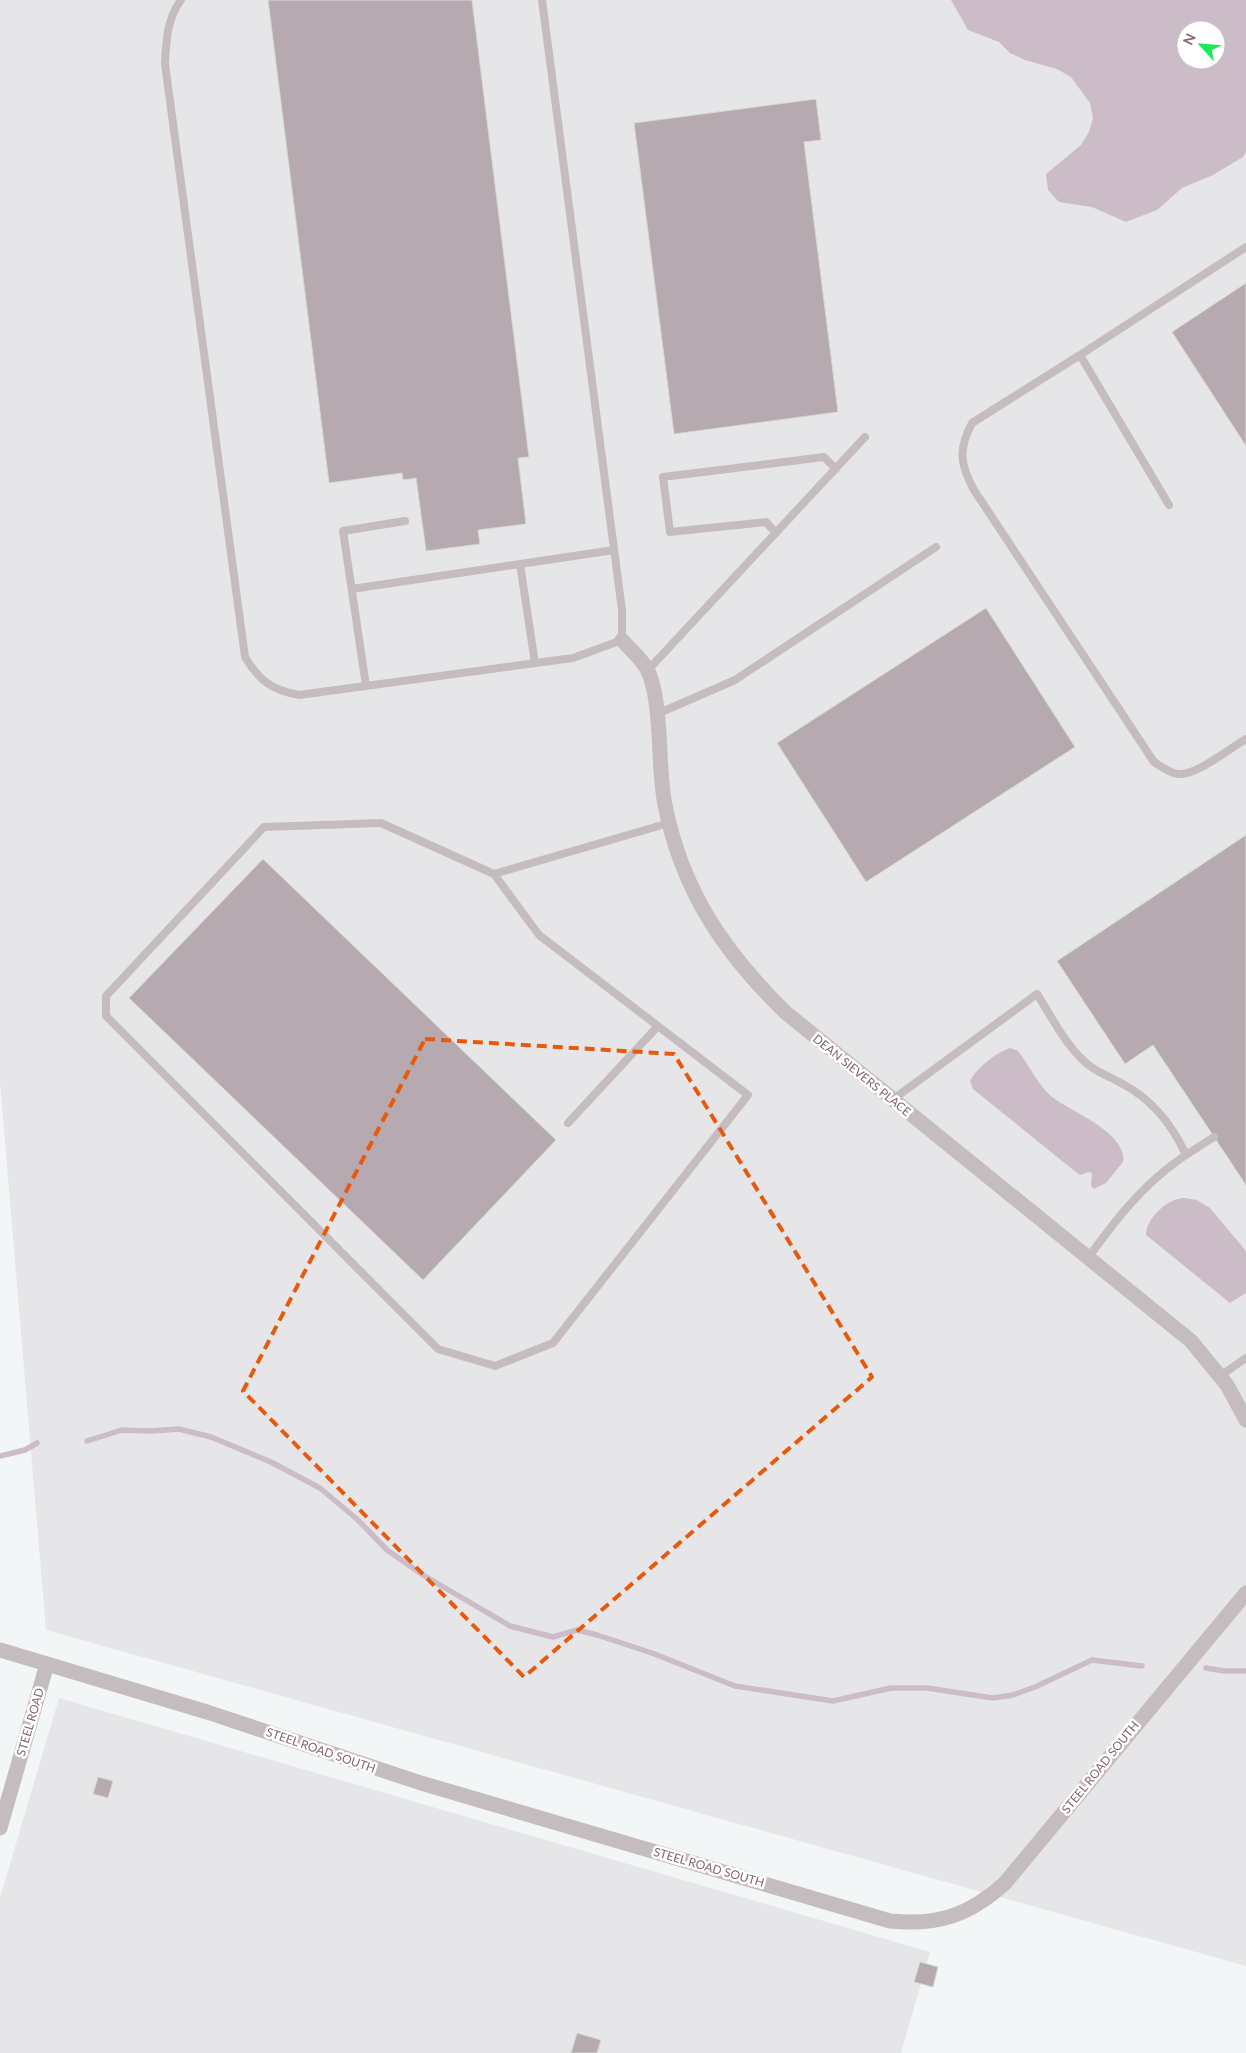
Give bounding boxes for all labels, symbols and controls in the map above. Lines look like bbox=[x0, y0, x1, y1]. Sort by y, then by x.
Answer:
north arrow bbox=[1176, 20, 1226, 70]
text: N bbox=[1179, 31, 1199, 48]
street label: DEAN SIEVERS PLACE bbox=[810, 1031, 914, 1119]
street label: STEEL ROAD bbox=[13, 1686, 47, 1758]
street label: STEEL ROAD SOUTH bbox=[1058, 1718, 1142, 1816]
street label: STEEL ROAD SOUTH bbox=[264, 1724, 378, 1776]
street label: STEEL ROAD SOUTH bbox=[652, 1844, 766, 1890]

